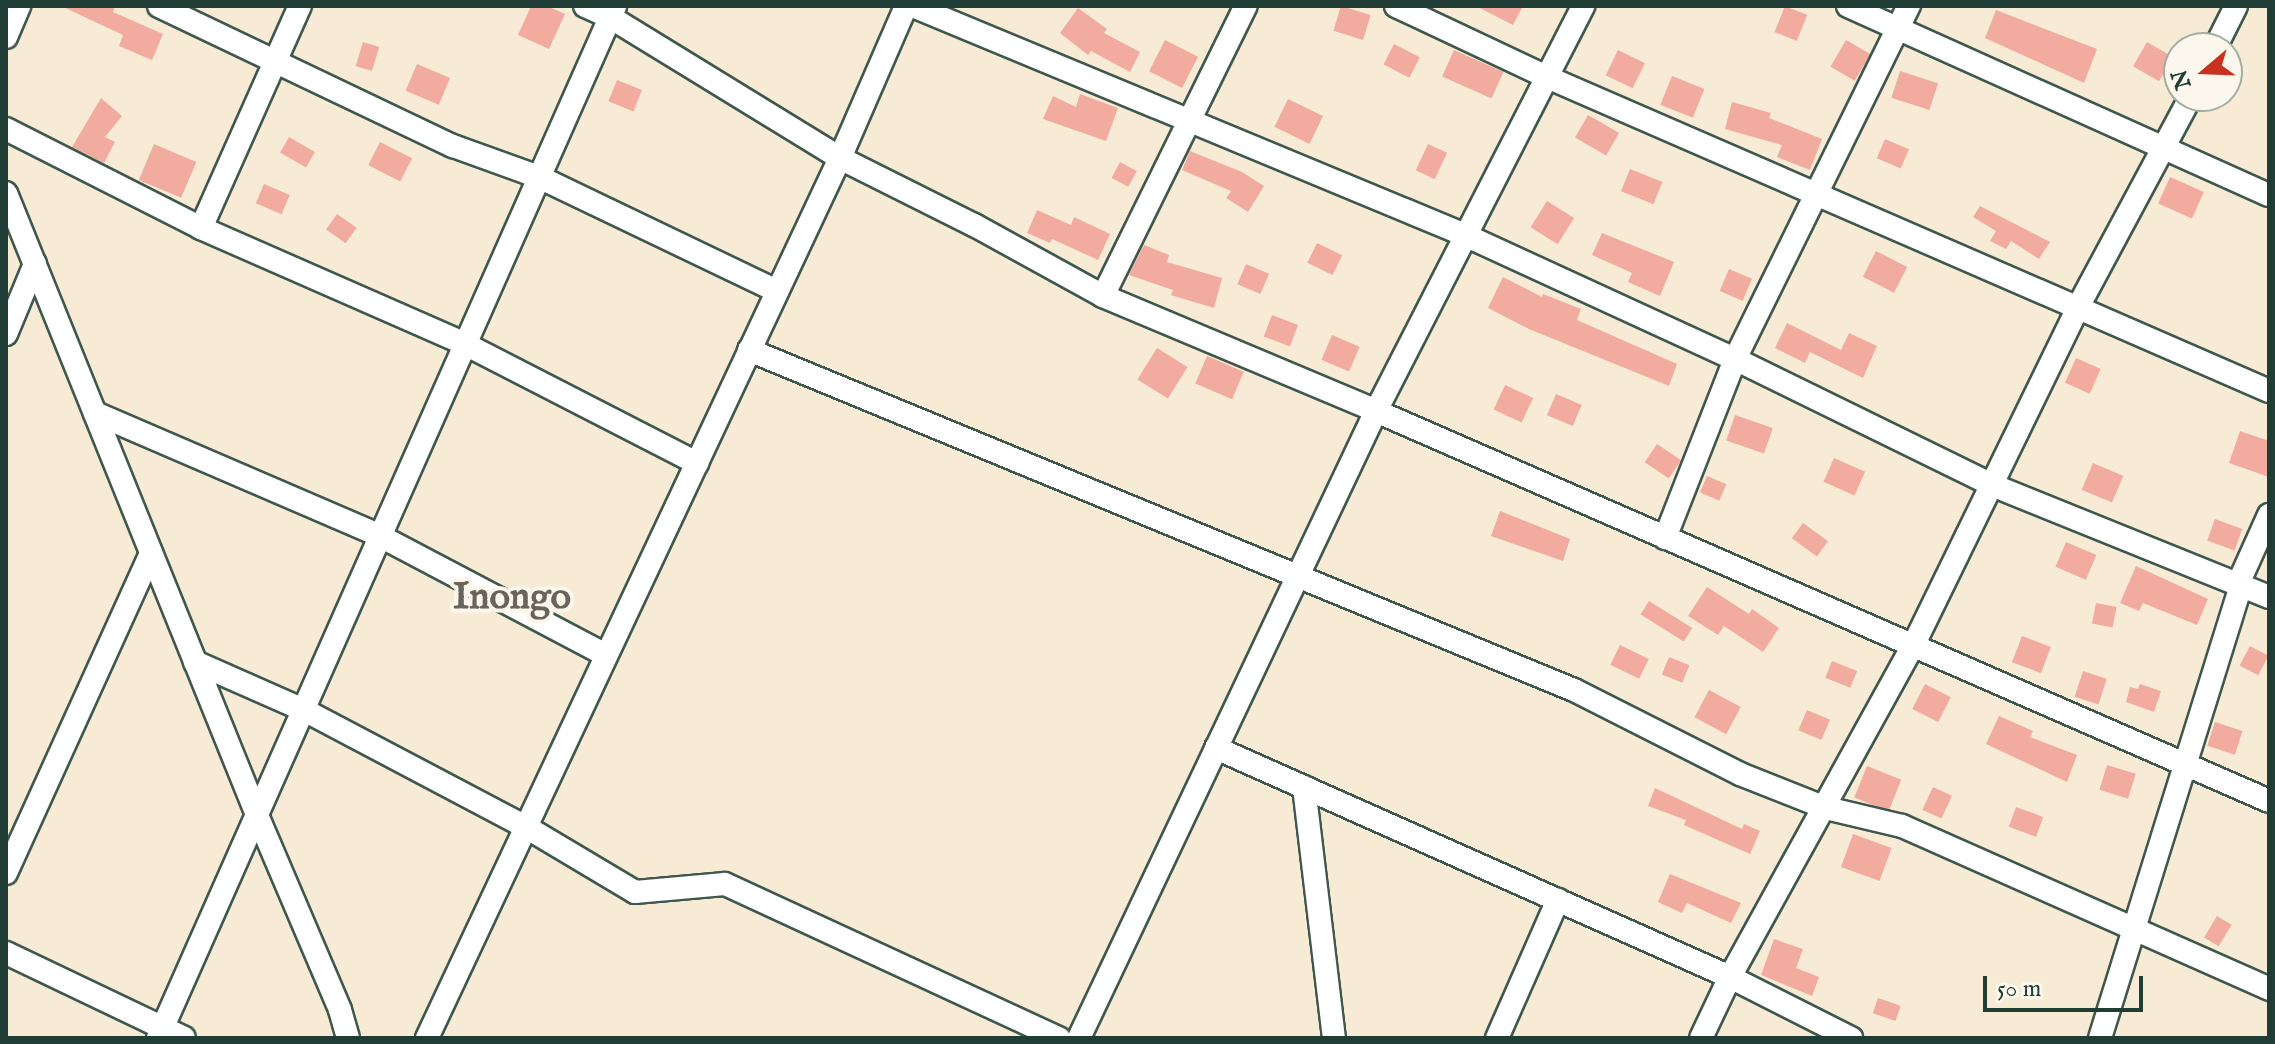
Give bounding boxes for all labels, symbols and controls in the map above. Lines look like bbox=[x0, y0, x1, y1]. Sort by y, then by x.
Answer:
north arrow bbox=[2163, 32, 2243, 112]
text: N bbox=[2166, 66, 2199, 93]
district label: Inongo bbox=[453, 576, 571, 622]
scale bar bbox=[1987, 960, 2147, 1010]
text: 50 m bbox=[1997, 974, 2041, 1005]

